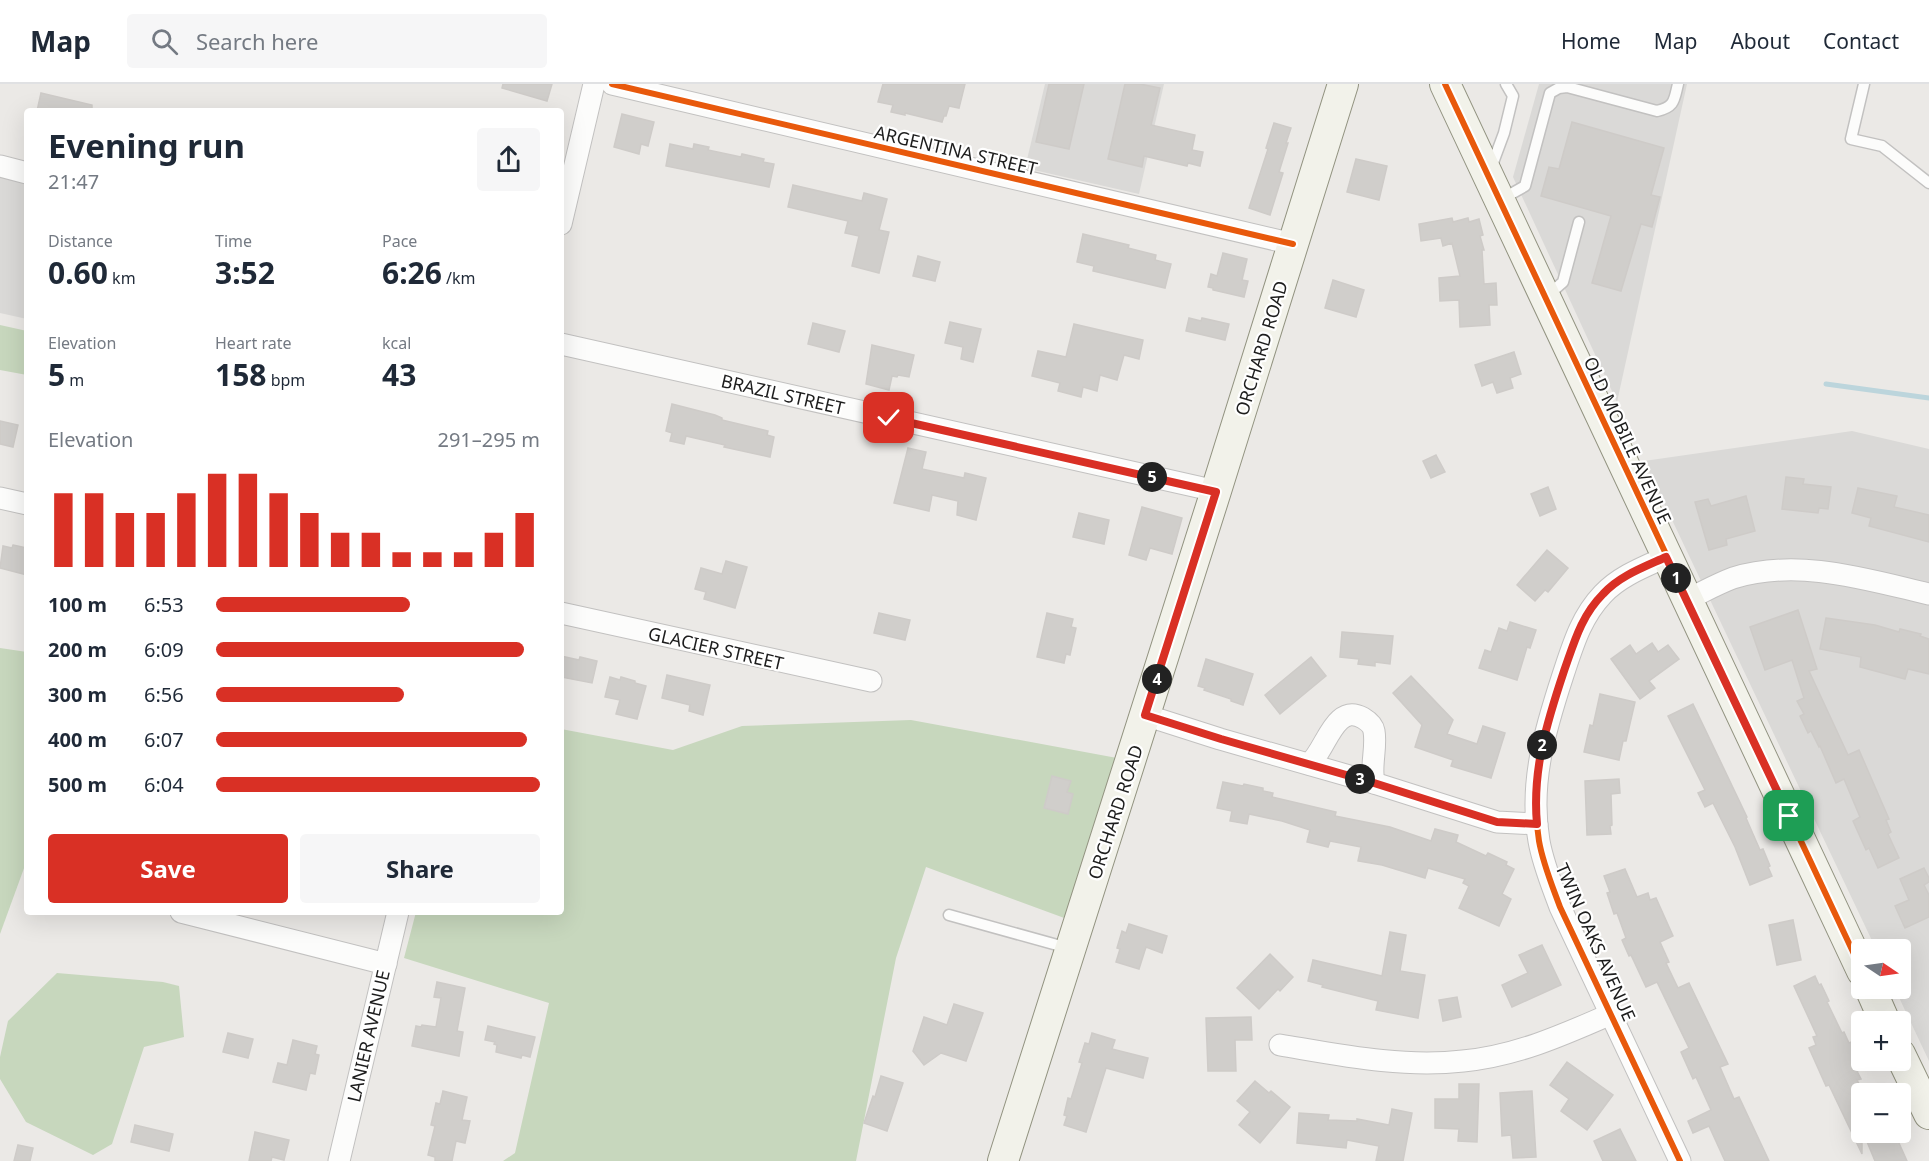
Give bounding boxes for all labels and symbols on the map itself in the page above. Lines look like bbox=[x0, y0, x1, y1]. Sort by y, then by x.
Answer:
street label: ARGENTINA STREET bbox=[872, 120, 1040, 180]
street label: ORCHARD ROAD bbox=[1229, 278, 1293, 418]
street label: OLD MOBILE AVENUE bbox=[1579, 352, 1677, 528]
street label: BRAZIL STREET bbox=[719, 368, 847, 420]
pin bbox=[863, 392, 914, 443]
pin: 5 bbox=[1137, 462, 1167, 492]
pin: 1 bbox=[1661, 563, 1691, 593]
street label: GLACIER STREET bbox=[646, 621, 786, 675]
pin: 4 bbox=[1142, 664, 1172, 694]
pin: 2 bbox=[1527, 730, 1557, 760]
street label: ORCHARD ROAD bbox=[1082, 742, 1148, 882]
pin: 3 bbox=[1345, 764, 1375, 794]
pin bbox=[1763, 790, 1814, 841]
street label: TWIN OAKS AVENUE bbox=[1550, 859, 1642, 1025]
north arrow bbox=[1851, 939, 1911, 999]
street label: LANIER AVENUE bbox=[341, 968, 395, 1104]

